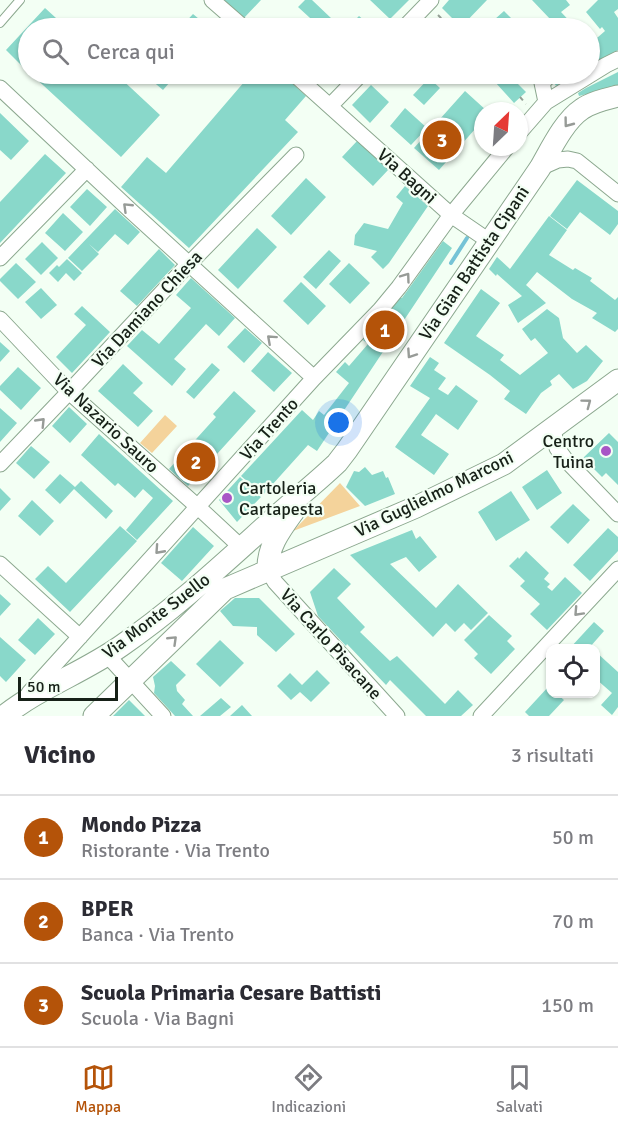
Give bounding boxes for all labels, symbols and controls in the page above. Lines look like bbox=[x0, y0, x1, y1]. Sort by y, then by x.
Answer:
search box bbox=[18, 18, 600, 84]
icon: search bbox=[39, 35, 72, 68]
text: Cerca qui bbox=[87, 38, 175, 65]
north arrow bbox=[474, 102, 528, 156]
one-way arrow bbox=[564, 117, 575, 128]
pin: 3 bbox=[422, 118, 462, 162]
street label: Via Bagni bbox=[373, 144, 441, 208]
street label: Via Gian Battista Cipani bbox=[414, 182, 534, 344]
one-way arrow bbox=[123, 204, 134, 215]
street label: Via Damiano Chiesa bbox=[87, 246, 207, 372]
one-way arrow bbox=[399, 272, 410, 283]
pin: 1 bbox=[366, 308, 404, 352]
one-way arrow bbox=[267, 335, 278, 346]
one-way arrow bbox=[407, 348, 419, 358]
street label: Via Nazario Sauro bbox=[49, 368, 163, 478]
street label: Via Trento bbox=[235, 393, 303, 465]
one-way arrow bbox=[580, 400, 591, 411]
your location bbox=[324, 408, 353, 437]
one-way arrow bbox=[33, 419, 44, 430]
place label: Centro Tuina bbox=[542, 430, 594, 473]
pin: 2 bbox=[176, 440, 216, 484]
marker: Centro Tuina bbox=[599, 444, 613, 458]
street label: Via Guglielmo Marconi bbox=[351, 446, 517, 542]
place label: Cartoleria Cartapesta bbox=[239, 477, 323, 520]
marker: Cartoleria Cartapesta bbox=[220, 491, 234, 505]
one-way arrow bbox=[155, 544, 166, 554]
street label: Via Monte Suello bbox=[98, 568, 214, 664]
street label: Via Carlo Pisacane bbox=[275, 584, 387, 704]
one-way arrow bbox=[574, 605, 585, 615]
one-way arrow bbox=[166, 636, 177, 647]
map controls bbox=[546, 644, 600, 698]
button: locate bbox=[546, 644, 600, 698]
scale bar bbox=[18, 674, 118, 702]
text: 50 m bbox=[27, 677, 61, 697]
text: Vicino bbox=[24, 739, 96, 771]
text: 3 risultati bbox=[511, 743, 594, 768]
text: Mondo Pizza bbox=[81, 811, 202, 838]
text: 1 bbox=[38, 825, 49, 850]
text: 50 m bbox=[552, 825, 594, 850]
text: Ristorante · Via Trento bbox=[81, 838, 270, 863]
text: BPER bbox=[81, 895, 134, 922]
text: 2 bbox=[38, 909, 49, 934]
text: 70 m bbox=[552, 909, 594, 934]
text: Banca · Via Trento bbox=[81, 922, 234, 947]
text: Scuola Primaria Cesare Battisti bbox=[81, 979, 381, 1006]
text: 3 bbox=[38, 993, 49, 1018]
text: 150 m bbox=[541, 993, 594, 1018]
text: Scuola · Via Bagni bbox=[81, 1006, 234, 1031]
tab: Mappa bbox=[75, 1061, 121, 1117]
tab: Indicazioni bbox=[271, 1061, 346, 1117]
tab: Salvati bbox=[496, 1061, 543, 1117]

